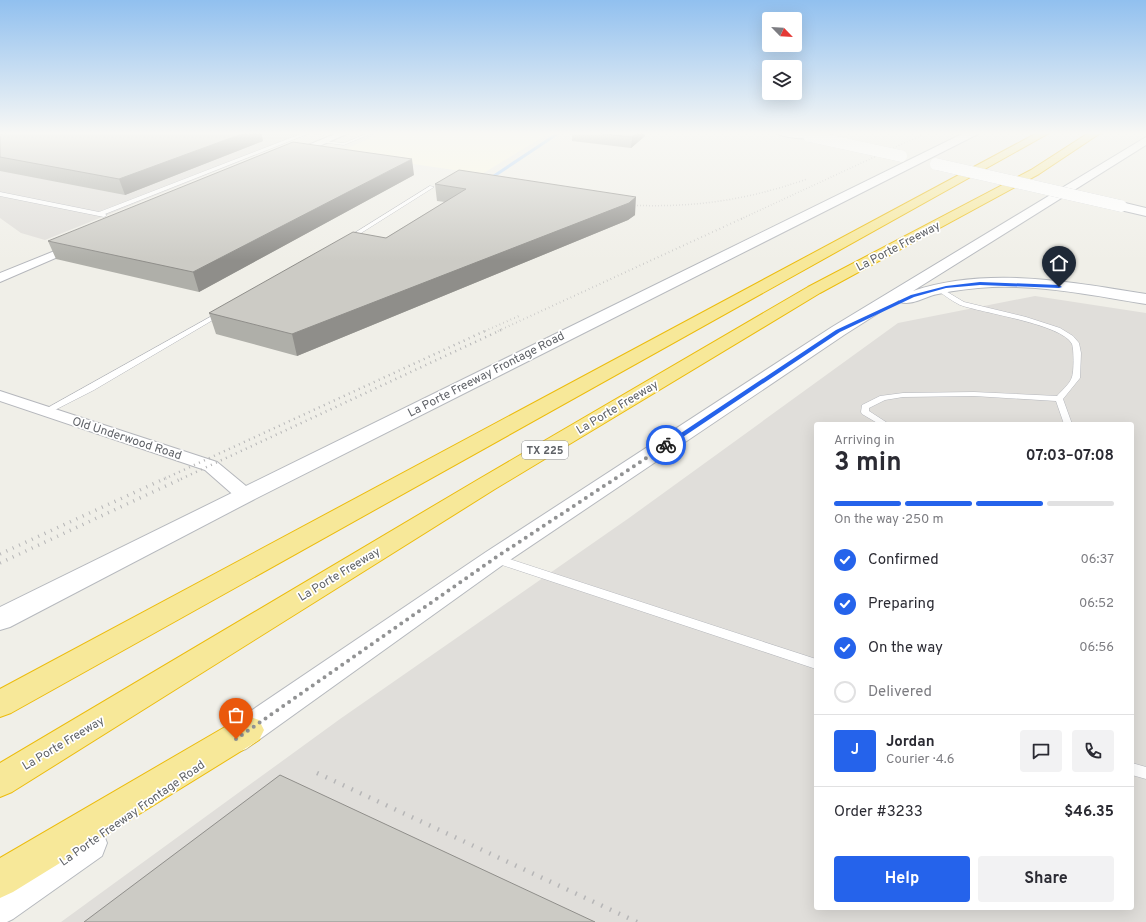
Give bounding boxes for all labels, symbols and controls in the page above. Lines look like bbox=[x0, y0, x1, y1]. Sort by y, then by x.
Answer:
north arrow bbox=[762, 12, 802, 52]
map controls bbox=[762, 12, 802, 100]
button: layers bbox=[762, 60, 802, 100]
street label: La Porte Freeway bbox=[854, 218, 943, 276]
pin bbox=[1042, 246, 1076, 287]
icon: home bbox=[1048, 252, 1070, 274]
street label: La Porte Freeway Frontage Road bbox=[405, 328, 568, 421]
street label: La Porte Freeway bbox=[574, 377, 661, 439]
street label: Old Underwood Road bbox=[70, 414, 183, 464]
courier bbox=[646, 425, 686, 465]
text: Arriving in bbox=[834, 433, 895, 449]
icon: bike bbox=[655, 434, 677, 456]
road number: TX 225 bbox=[522, 441, 568, 459]
text: 3 min bbox=[834, 447, 902, 480]
text: 07:03–07:08 bbox=[1026, 447, 1114, 466]
text: On the way · 250 m bbox=[834, 512, 944, 528]
street label: La Porte Freeway bbox=[296, 544, 383, 606]
icon: check bbox=[834, 549, 856, 571]
text: Confirmed bbox=[868, 551, 939, 570]
text: 06:37 bbox=[1080, 552, 1114, 568]
icon: check bbox=[834, 593, 856, 615]
text: Preparing bbox=[868, 595, 935, 614]
text: 06:52 bbox=[1079, 596, 1114, 612]
icon: check bbox=[834, 637, 856, 659]
text: On the way bbox=[868, 639, 943, 658]
text: 06:56 bbox=[1079, 640, 1114, 656]
text: Delivered bbox=[868, 683, 932, 702]
pin bbox=[219, 698, 253, 739]
icon: bag bbox=[225, 704, 247, 726]
street label: La Porte Freeway bbox=[20, 713, 107, 775]
button: chat bbox=[1020, 730, 1062, 772]
button: phone bbox=[1072, 730, 1114, 772]
text: Jordan bbox=[886, 733, 935, 752]
text: J bbox=[851, 741, 859, 760]
text: Courier · 4.6 bbox=[886, 752, 954, 768]
street label: La Porte Freeway Frontage Road bbox=[57, 757, 208, 870]
text: Order #3233 bbox=[834, 803, 923, 822]
text: $46.35 bbox=[1064, 803, 1114, 822]
button: Help bbox=[834, 856, 970, 902]
button: Share bbox=[978, 856, 1114, 902]

